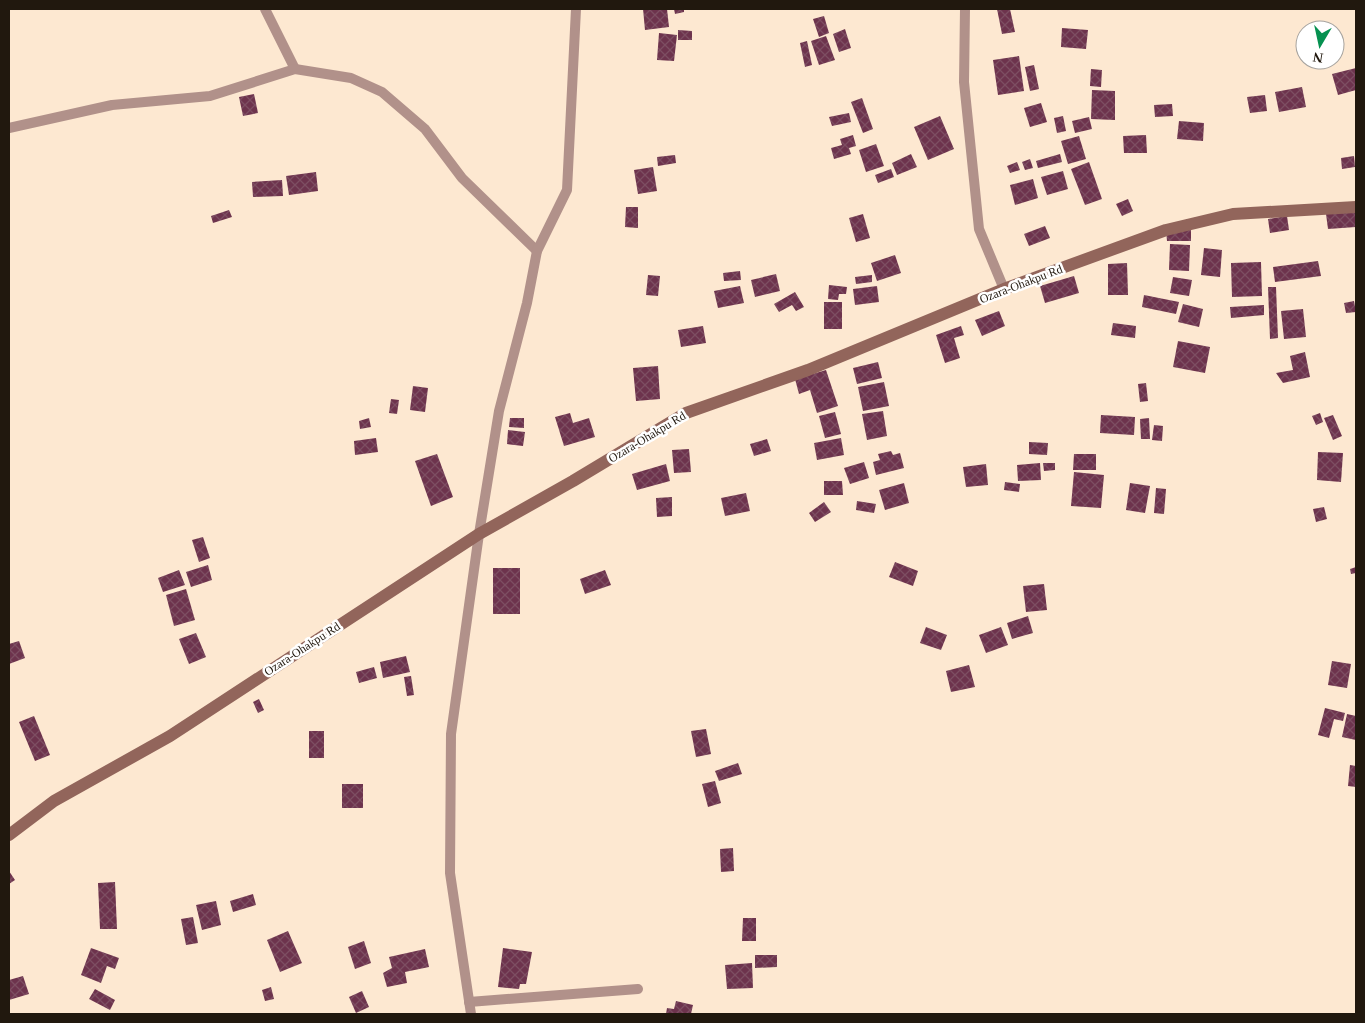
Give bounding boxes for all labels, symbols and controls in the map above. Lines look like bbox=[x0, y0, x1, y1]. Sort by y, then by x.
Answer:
north arrow bbox=[1295, 20, 1345, 70]
text: N bbox=[1312, 49, 1324, 66]
street label: Ozara-Ohakpu Rd bbox=[978, 262, 1064, 306]
street label: Ozara-Ohakpu Rd bbox=[606, 408, 688, 466]
street label: Ozara-Ohakpu Rd bbox=[261, 619, 343, 679]

